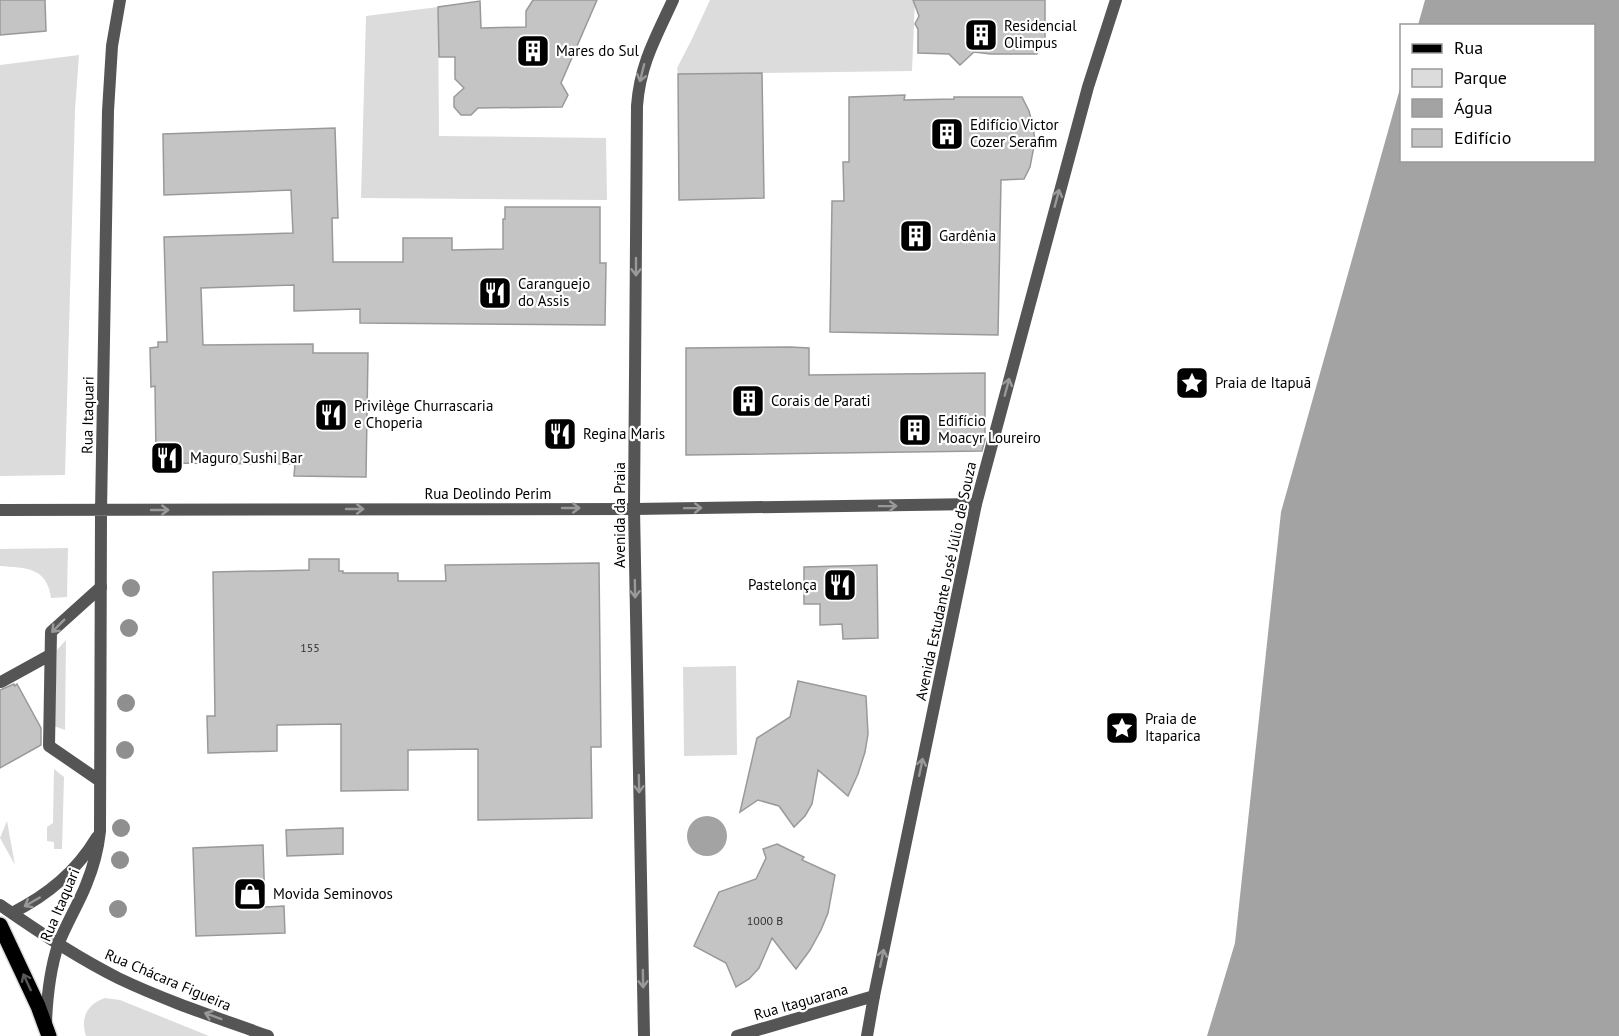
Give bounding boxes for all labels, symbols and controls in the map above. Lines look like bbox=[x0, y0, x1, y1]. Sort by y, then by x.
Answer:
place label: Residencial Olimpus bbox=[1004, 16, 1077, 52]
building icon: Residencial Olimpus bbox=[963, 17, 999, 53]
legend bbox=[1400, 24, 1595, 162]
building icon: Mares do Sul bbox=[515, 33, 551, 69]
text: Rua bbox=[1454, 36, 1483, 59]
place label: Mares do Sul bbox=[556, 41, 640, 60]
one-way arrow bbox=[636, 63, 647, 82]
text: Parque bbox=[1454, 66, 1507, 89]
text: Água bbox=[1454, 96, 1493, 119]
place label: Edifício Victor Cozer Serafim bbox=[970, 115, 1059, 151]
building icon: Edifício Victor Cozer Serafim bbox=[929, 116, 965, 152]
text: Edifício bbox=[1454, 126, 1511, 149]
one-way arrow bbox=[1052, 189, 1063, 208]
building icon: Gardênia bbox=[898, 218, 934, 254]
place label: Gardênia bbox=[939, 226, 996, 245]
one-way arrow bbox=[630, 257, 642, 277]
place label: Caranguejo do Assis bbox=[518, 274, 590, 310]
restaurant icon: Caranguejo do Assis bbox=[477, 275, 513, 311]
place icon: Praia de Itapuã bbox=[1174, 365, 1210, 401]
place label: Praia de Itapuã bbox=[1215, 373, 1311, 392]
street label: Rua Itaquari bbox=[77, 376, 98, 454]
one-way arrow bbox=[1002, 378, 1013, 397]
building icon: Corais de Parati bbox=[730, 383, 766, 419]
place label: Corais de Parati bbox=[771, 391, 871, 410]
place label: Privilège Churrascaria e Choperia bbox=[354, 396, 493, 432]
restaurant icon: Privilège Churrascaria e Choperia bbox=[313, 397, 349, 433]
place label: Edifício Moacyr Loureiro bbox=[938, 411, 1041, 447]
building icon: Edifício Moacyr Loureiro bbox=[897, 412, 933, 448]
restaurant icon: Regina Maris bbox=[542, 416, 578, 452]
place label: Regina Maris bbox=[583, 424, 665, 443]
restaurant icon: Maguro Sushi Bar bbox=[149, 440, 185, 476]
place label: Maguro Sushi Bar bbox=[190, 448, 303, 467]
street label: Avenida Estudante José Júlio de Souza bbox=[911, 460, 980, 702]
street label: Avenida da Praia bbox=[610, 462, 629, 568]
street label: Rua Deolindo Perim bbox=[424, 484, 552, 503]
one-way arrow bbox=[877, 500, 897, 511]
one-way arrow bbox=[560, 502, 580, 514]
one-way arrow bbox=[344, 503, 364, 515]
one-way arrow bbox=[682, 503, 702, 514]
one-way arrow bbox=[149, 504, 169, 516]
restaurant icon: Pastelonça bbox=[822, 567, 858, 603]
place label: Pastelonça bbox=[748, 575, 817, 594]
one-way arrow bbox=[629, 578, 641, 598]
one-way arrow bbox=[51, 619, 65, 634]
house number: 155 bbox=[300, 640, 320, 655]
place label: Praia de Itaparica bbox=[1145, 709, 1201, 745]
place icon: Praia de Itaparica bbox=[1104, 710, 1140, 746]
one-way arrow bbox=[916, 758, 927, 777]
one-way arrow bbox=[633, 773, 645, 793]
street label: Rua Itaquari bbox=[36, 865, 84, 944]
shop icon: Movida Seminovos bbox=[232, 876, 268, 912]
place label: Movida Seminovos bbox=[273, 884, 393, 903]
one-way arrow bbox=[24, 897, 41, 909]
house number: 1000 B bbox=[747, 913, 783, 928]
street label: Rua Chácara Figueira bbox=[102, 944, 234, 1015]
one-way arrow bbox=[877, 949, 888, 968]
one-way arrow bbox=[637, 968, 648, 988]
one-way arrow bbox=[21, 973, 33, 991]
street label: Rua Itaguarana bbox=[752, 979, 850, 1024]
one-way arrow bbox=[204, 1010, 223, 1021]

